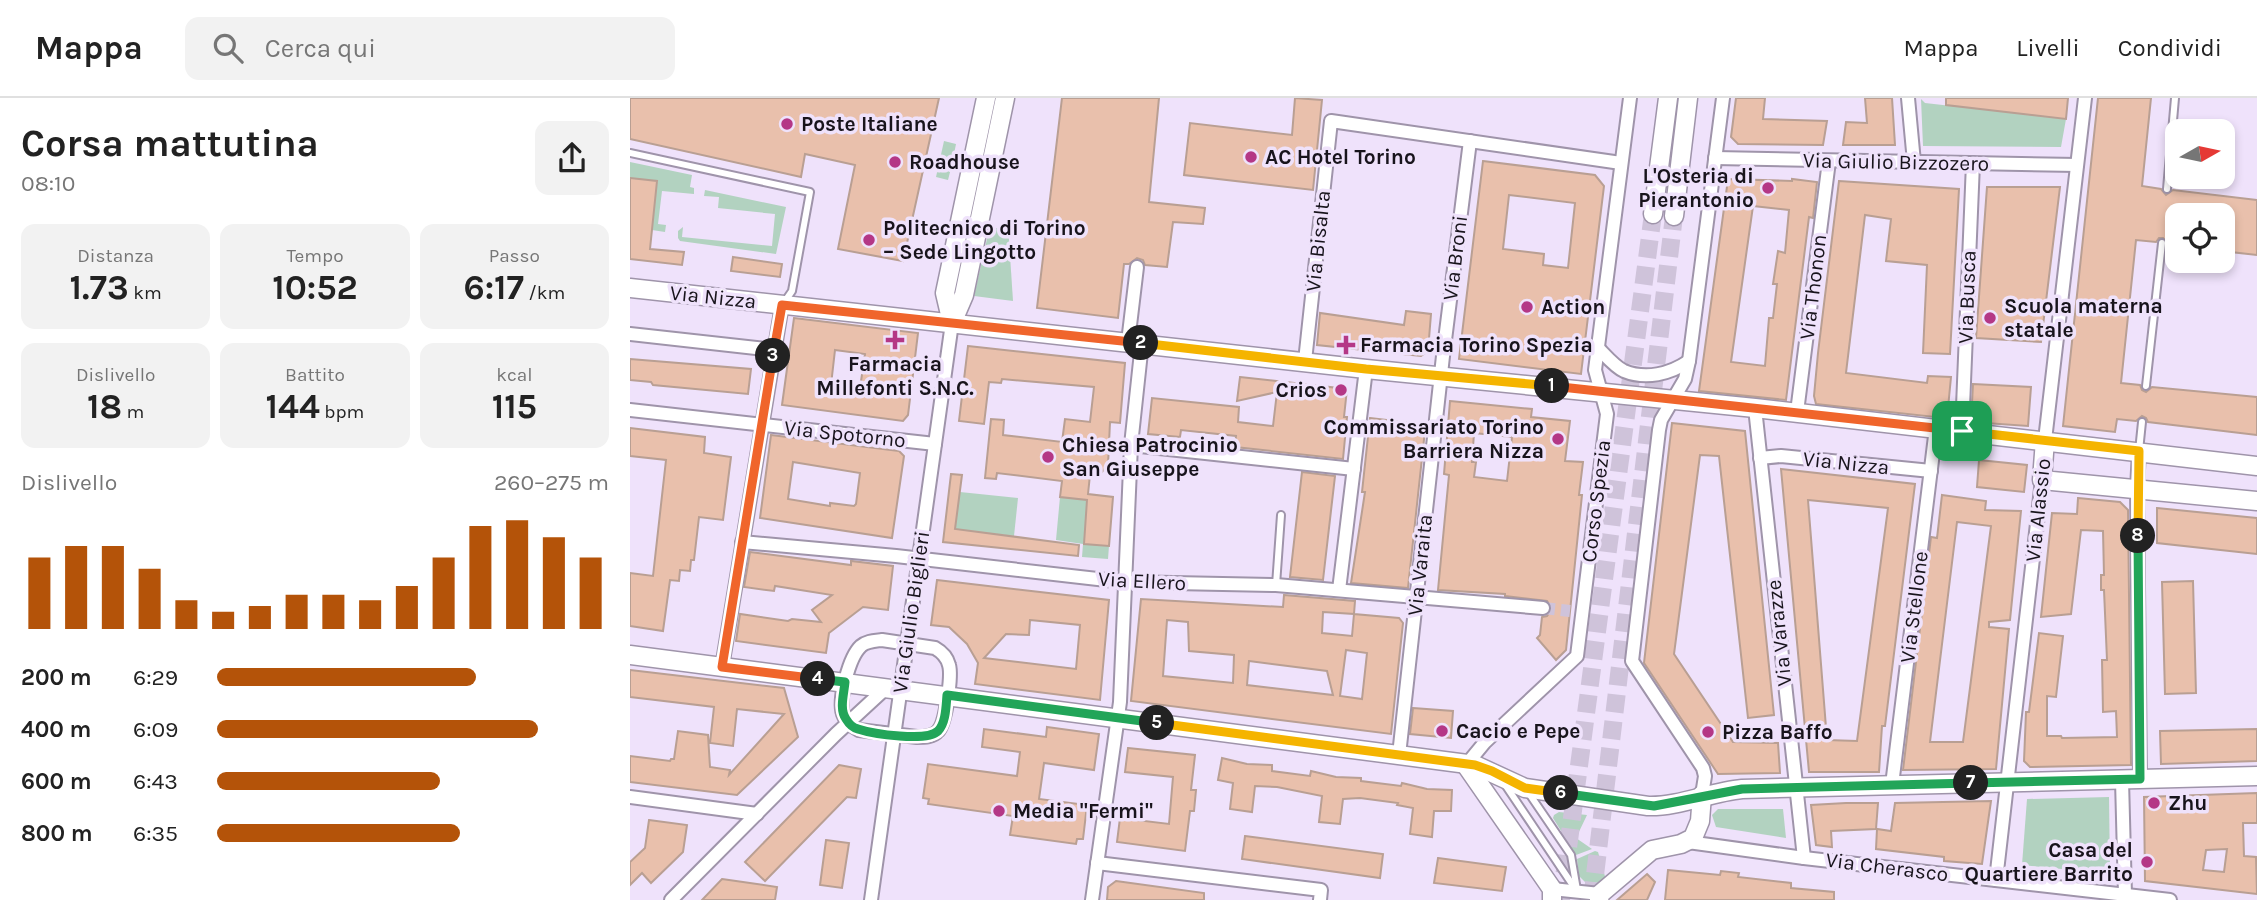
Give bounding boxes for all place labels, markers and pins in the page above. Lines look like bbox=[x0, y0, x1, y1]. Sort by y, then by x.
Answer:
place label: Poste Italiane bbox=[801, 112, 938, 136]
marker: Poste Italiane bbox=[779, 116, 795, 132]
place label: AC Hotel Torino bbox=[1265, 145, 1416, 169]
marker: AC Hotel Torino bbox=[1243, 149, 1259, 165]
place label: Roadhouse bbox=[909, 150, 1020, 174]
marker: Roadhouse bbox=[887, 154, 903, 170]
place label: L'Osteria di Pierantonio bbox=[1638, 164, 1754, 212]
marker: L'Osteria di Pierantonio bbox=[1760, 180, 1776, 196]
place label: Politecnico di Torino – Sede Lingotto bbox=[883, 216, 1086, 264]
marker: Politecnico di Torino – Sede Lingotto bbox=[861, 232, 877, 248]
place label: Scuola materna statale bbox=[2004, 294, 2163, 342]
place label: Action bbox=[1541, 295, 1605, 319]
marker: Action bbox=[1519, 299, 1535, 315]
marker: Scuola materna statale bbox=[1982, 310, 1998, 326]
pin: 2 bbox=[1124, 326, 1158, 360]
marker: Farmacia Millefonti S.N.C. bbox=[887, 332, 903, 348]
place label: Farmacia Torino Spezia bbox=[1360, 333, 1593, 357]
marker: Farmacia Torino Spezia bbox=[1338, 337, 1354, 353]
pin: 3 bbox=[755, 338, 790, 374]
place label: Farmacia Millefonti S.N.C. bbox=[816, 352, 974, 400]
pin: 1 bbox=[1534, 368, 1570, 404]
place label: Crios bbox=[1276, 378, 1327, 402]
marker: Crios bbox=[1333, 382, 1349, 398]
pin bbox=[1932, 401, 1992, 461]
place label: Commissariato Torino Barriera Nizza bbox=[1323, 415, 1544, 463]
marker: Commissariato Torino Barriera Nizza bbox=[1550, 431, 1566, 447]
place label: Chiesa Patrocinio San Giuseppe bbox=[1062, 433, 1238, 481]
marker: Chiesa Patrocinio San Giuseppe bbox=[1040, 449, 1056, 465]
pin: 8 bbox=[2120, 518, 2156, 554]
pin: 4 bbox=[800, 662, 836, 696]
pin: 5 bbox=[1140, 706, 1174, 740]
place label: Cacio e Pepe bbox=[1456, 719, 1581, 743]
place label: Pizza Baffo bbox=[1722, 720, 1833, 744]
marker: Cacio e Pepe bbox=[1434, 723, 1450, 739]
marker: Pizza Baffo bbox=[1700, 724, 1716, 740]
pin: 7 bbox=[1954, 766, 1988, 800]
pin: 6 bbox=[1544, 776, 1578, 810]
place label: Zhu bbox=[2168, 791, 2207, 815]
marker: Zhu bbox=[2146, 795, 2162, 811]
place label: Media "Fermi" bbox=[1013, 799, 1153, 823]
marker: Media "Fermi" bbox=[991, 803, 1007, 819]
place label: Casa del Quartiere Barrito bbox=[1964, 838, 2133, 886]
marker: Casa del Quartiere Barrito bbox=[2139, 854, 2155, 870]

